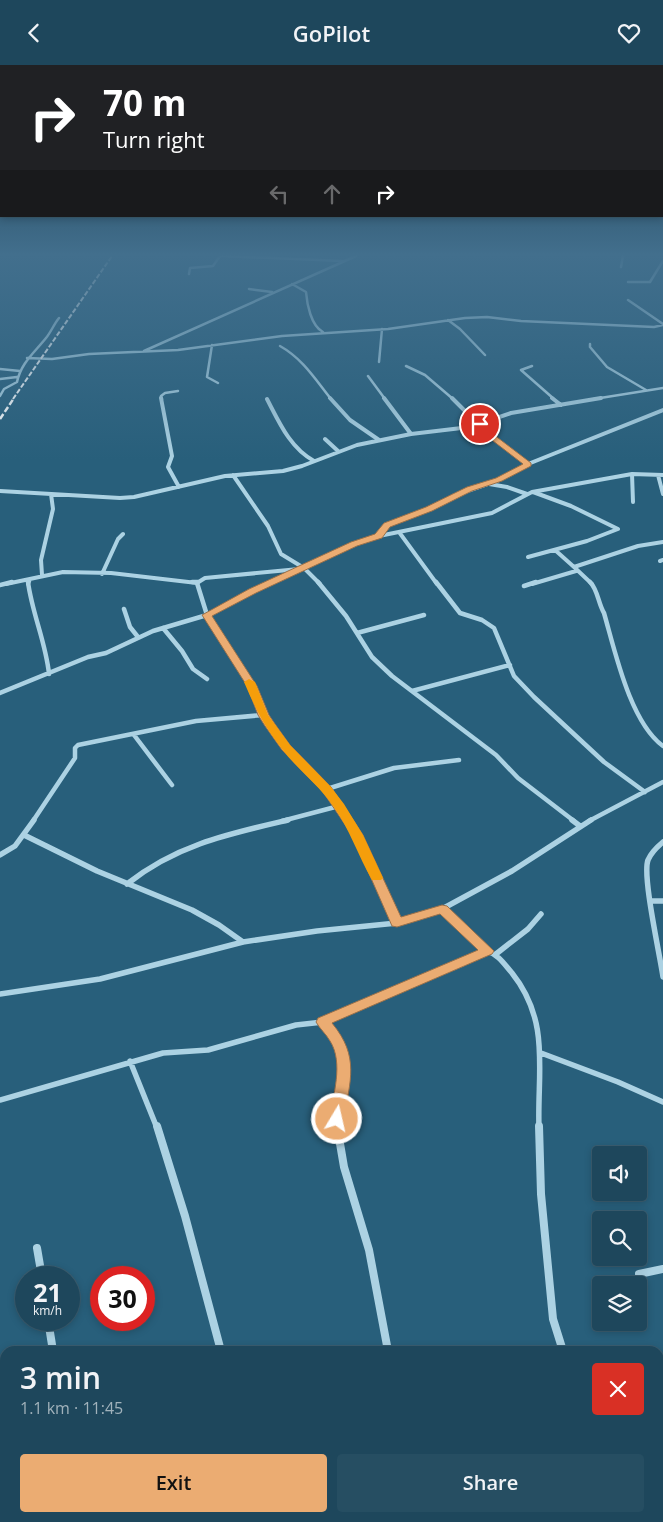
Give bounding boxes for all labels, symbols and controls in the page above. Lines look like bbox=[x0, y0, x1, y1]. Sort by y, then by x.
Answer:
text: GoPilot bbox=[293, 18, 370, 48]
icon: back bbox=[20, 19, 48, 47]
icon: heart bbox=[615, 19, 643, 47]
text: 70 m bbox=[103, 79, 186, 126]
icon: right bbox=[20, 85, 85, 150]
text: Turn right bbox=[103, 124, 205, 154]
icon: left bbox=[265, 180, 293, 208]
icon: ahead bbox=[318, 180, 346, 208]
icon: right bbox=[371, 180, 399, 208]
pin bbox=[459, 403, 501, 445]
icon: arrive bbox=[466, 410, 494, 438]
position arrow bbox=[310, 1092, 362, 1144]
map controls bbox=[592, 1146, 647, 1331]
button: sound bbox=[592, 1146, 647, 1201]
button: search bbox=[592, 1211, 647, 1266]
speed limit sign: 30 bbox=[90, 1266, 155, 1331]
text: 21 bbox=[33, 1275, 62, 1309]
button: layers bbox=[592, 1276, 647, 1331]
text: km/h bbox=[33, 1302, 62, 1319]
text: 3 min bbox=[20, 1357, 101, 1398]
button: close bbox=[592, 1363, 644, 1415]
text: 1.1 km · 11:45 bbox=[20, 1397, 123, 1419]
button: Exit bbox=[20, 1454, 327, 1512]
button: Share bbox=[337, 1454, 644, 1512]

